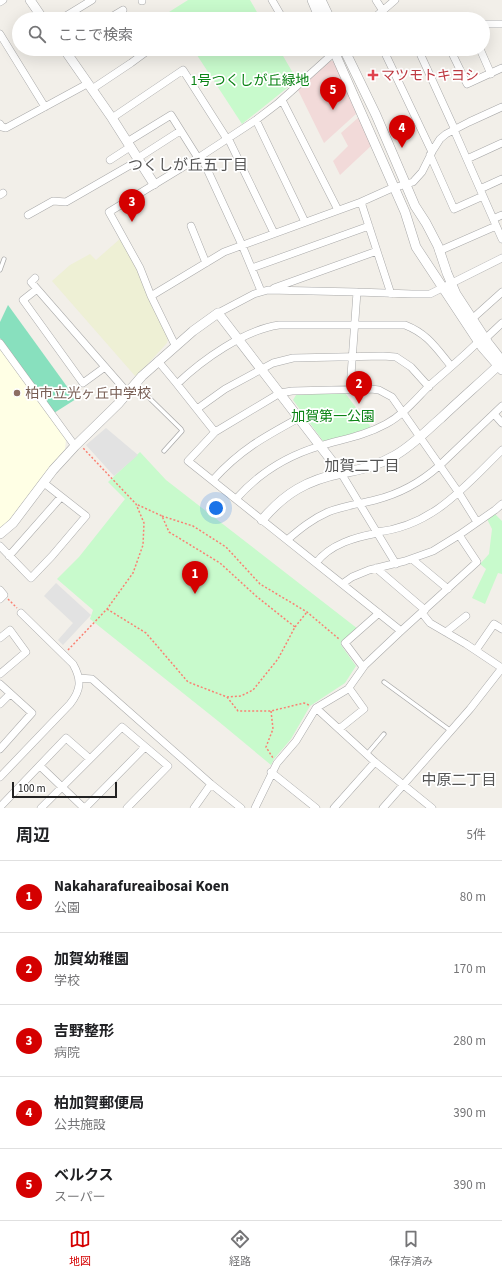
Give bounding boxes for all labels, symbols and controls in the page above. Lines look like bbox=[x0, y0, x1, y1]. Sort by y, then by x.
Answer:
search box bbox=[12, 12, 490, 56]
icon: search bbox=[26, 23, 48, 45]
text: ここで検索 bbox=[58, 25, 133, 46]
place label: マツモトキヨシ bbox=[381, 66, 479, 86]
marker: マツモトキヨシ bbox=[368, 70, 378, 80]
park label: 1号つくしが丘緑地 bbox=[191, 71, 309, 91]
pin: 5 bbox=[320, 77, 346, 110]
pin: 4 bbox=[389, 115, 415, 148]
district label: つくしが丘五丁目 bbox=[128, 155, 248, 176]
pin: 3 bbox=[119, 189, 145, 222]
pin: 2 bbox=[346, 371, 372, 404]
place label: 柏市立光ヶ丘中学校 bbox=[25, 384, 151, 404]
marker: 柏市立光ヶ丘中学校 bbox=[12, 388, 22, 398]
park label: 加賀第一公園 bbox=[291, 407, 375, 427]
district label: 加賀二丁目 bbox=[324, 456, 400, 477]
your location bbox=[206, 498, 226, 518]
pin: 1 bbox=[182, 561, 208, 594]
district label: 中原二丁目 bbox=[421, 770, 497, 791]
scale bar bbox=[12, 780, 117, 799]
text: 100 m bbox=[18, 781, 46, 796]
text: 周辺 bbox=[16, 824, 50, 848]
text: 5件 bbox=[467, 826, 486, 844]
text: Nakaharafureaibosai Koen bbox=[54, 876, 229, 897]
text: 1 bbox=[26, 888, 32, 906]
text: 80 m bbox=[460, 888, 486, 906]
text: 公園 bbox=[54, 899, 80, 917]
text: 加賀幼稚園 bbox=[54, 949, 129, 970]
text: 2 bbox=[26, 960, 32, 978]
text: 170 m bbox=[453, 960, 486, 978]
text: 学校 bbox=[54, 972, 80, 990]
text: 吉野整形 bbox=[54, 1021, 114, 1042]
text: 3 bbox=[26, 1032, 32, 1050]
text: 280 m bbox=[453, 1032, 486, 1050]
text: 病院 bbox=[54, 1044, 80, 1062]
text: 柏加賀郵便局 bbox=[54, 1093, 144, 1114]
text: 4 bbox=[26, 1104, 32, 1122]
text: 390 m bbox=[453, 1104, 486, 1122]
text: 公共施設 bbox=[54, 1116, 106, 1134]
text: ベルクス bbox=[54, 1165, 114, 1186]
text: 5 bbox=[26, 1176, 32, 1194]
text: 390 m bbox=[453, 1176, 486, 1194]
text: スーパー bbox=[54, 1188, 106, 1206]
tab: 地図 bbox=[69, 1228, 91, 1269]
tab: 経路 bbox=[229, 1228, 251, 1269]
tab: 保存済み bbox=[389, 1228, 433, 1269]

